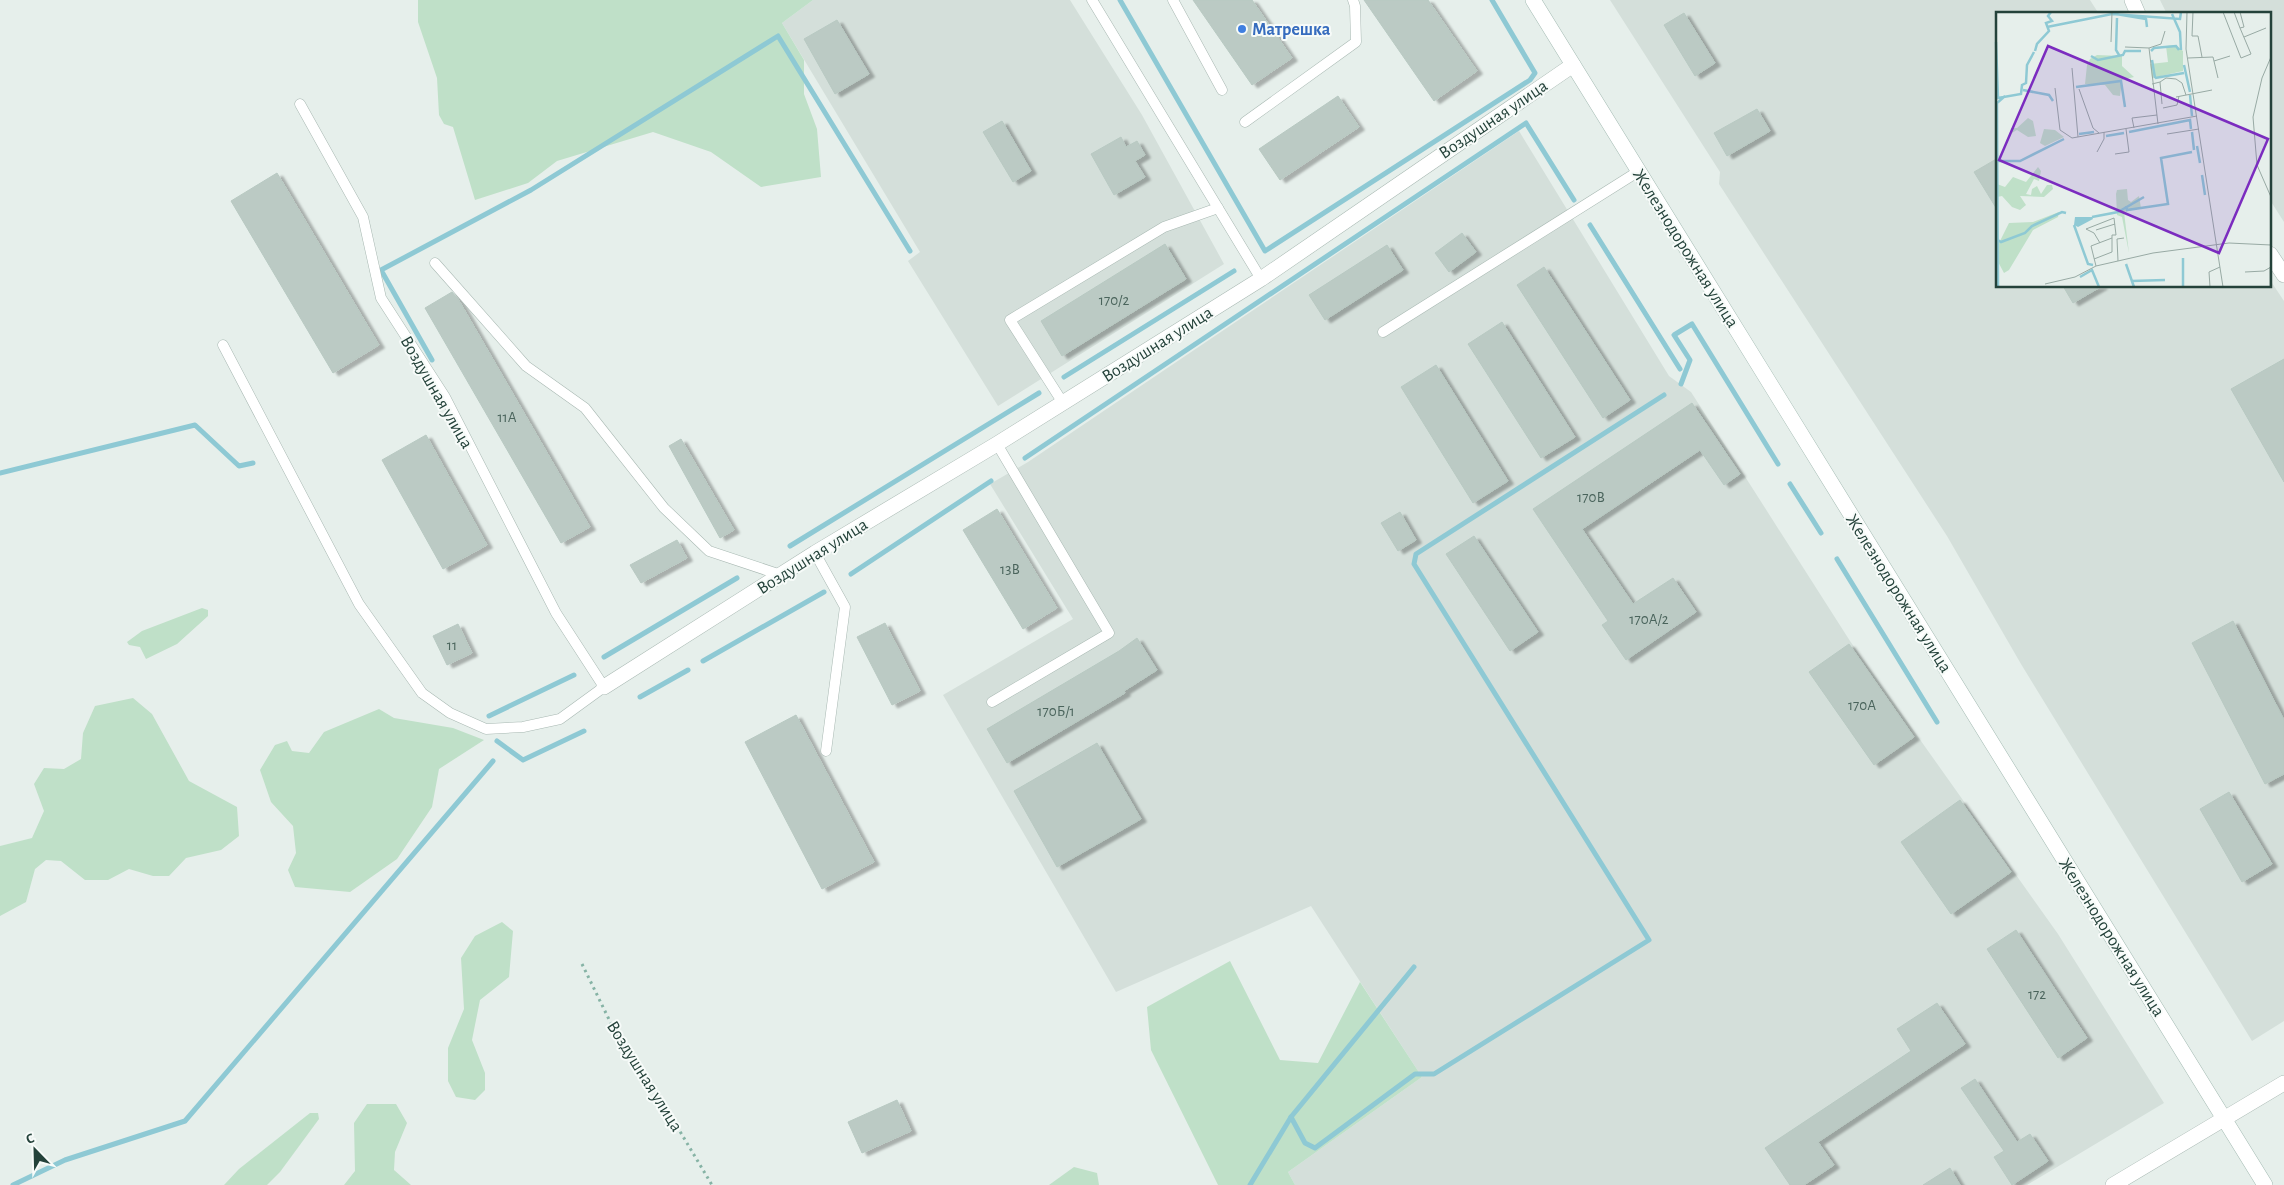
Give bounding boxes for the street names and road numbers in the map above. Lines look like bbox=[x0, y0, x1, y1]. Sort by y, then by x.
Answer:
street label: Воздушная улица bbox=[1436, 77, 1551, 163]
street label: Железнодорожная улица bbox=[1629, 166, 1741, 331]
street label: Воздушная улица bbox=[1099, 304, 1216, 386]
street label: Воздушная улица bbox=[397, 333, 476, 452]
street label: Железнодорожная улица bbox=[1842, 511, 1954, 676]
street label: Воздушная улица bbox=[754, 516, 871, 598]
street label: Железнодорожная улица bbox=[2055, 855, 2167, 1020]
street label: Воздушная улица bbox=[603, 1018, 685, 1135]

